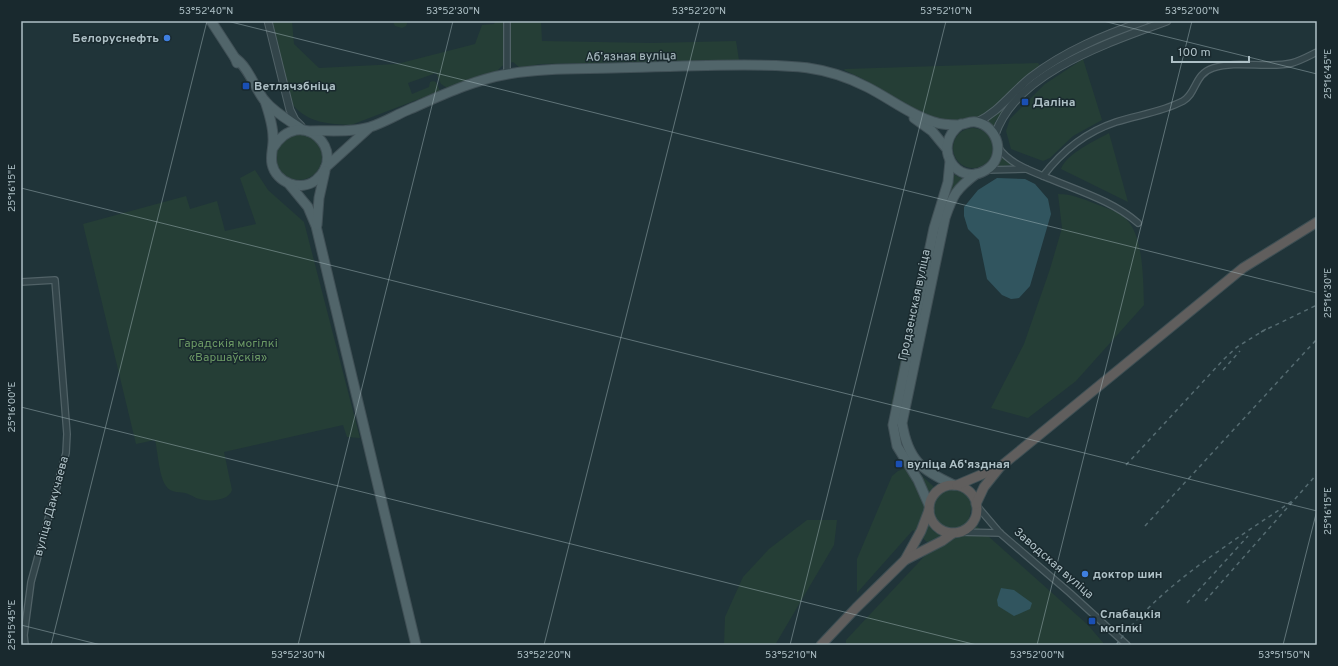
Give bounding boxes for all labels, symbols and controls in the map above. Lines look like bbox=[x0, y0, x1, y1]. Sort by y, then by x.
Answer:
text: 53°52'40"N bbox=[179, 5, 233, 18]
text: 53°52'30"N bbox=[426, 5, 480, 18]
text: 53°52'20"N bbox=[672, 5, 726, 18]
text: 53°52'10"N bbox=[920, 5, 972, 18]
text: 53°52'00"N bbox=[1165, 5, 1219, 18]
place label: Белоруснефть bbox=[72, 31, 159, 47]
marker: Белоруснефть bbox=[162, 33, 172, 43]
scale bar bbox=[1172, 38, 1249, 64]
text: 100 m bbox=[1178, 45, 1211, 61]
street label: Абʼязная вуліца bbox=[586, 48, 676, 66]
text: 25°16'45"E bbox=[1322, 49, 1335, 99]
place label: Ветлячэбніца bbox=[254, 79, 336, 95]
marker: Ветлячэбніца bbox=[241, 81, 251, 91]
place label: Даліна bbox=[1033, 95, 1075, 111]
marker: Даліна bbox=[1020, 97, 1030, 107]
text: 25°16'15"E bbox=[6, 164, 19, 212]
street label: Гродзенская вуліца bbox=[895, 248, 935, 362]
text: 25°16'30"E bbox=[1322, 268, 1335, 318]
park label: Гарадскія могілкі «Варшаўскія» bbox=[178, 336, 278, 366]
text: 25°16'00"E bbox=[6, 381, 19, 433]
street label: вуліца Дакучаева bbox=[31, 454, 73, 558]
place label: вуліца Абʼяздная bbox=[907, 457, 1010, 473]
marker: вуліца Абʼяздная bbox=[894, 459, 904, 469]
text: 25°16'15"E bbox=[1322, 487, 1335, 535]
street label: Заводская вуліца bbox=[1010, 524, 1097, 603]
place label: доктор шин bbox=[1093, 567, 1163, 583]
marker: доктор шин bbox=[1080, 569, 1090, 579]
text: 25°15'45"E bbox=[6, 600, 19, 650]
place label: Слабацкія могілкі bbox=[1100, 607, 1161, 637]
marker: Слабацкія могілкі bbox=[1087, 616, 1097, 626]
text: 53°52'30"N bbox=[271, 649, 325, 662]
text: 53°52'20"N bbox=[517, 649, 571, 662]
text: 53°52'10"N bbox=[765, 649, 817, 662]
text: 53°52'00"N bbox=[1010, 649, 1064, 662]
text: 53°51'50"N bbox=[1258, 649, 1310, 662]

